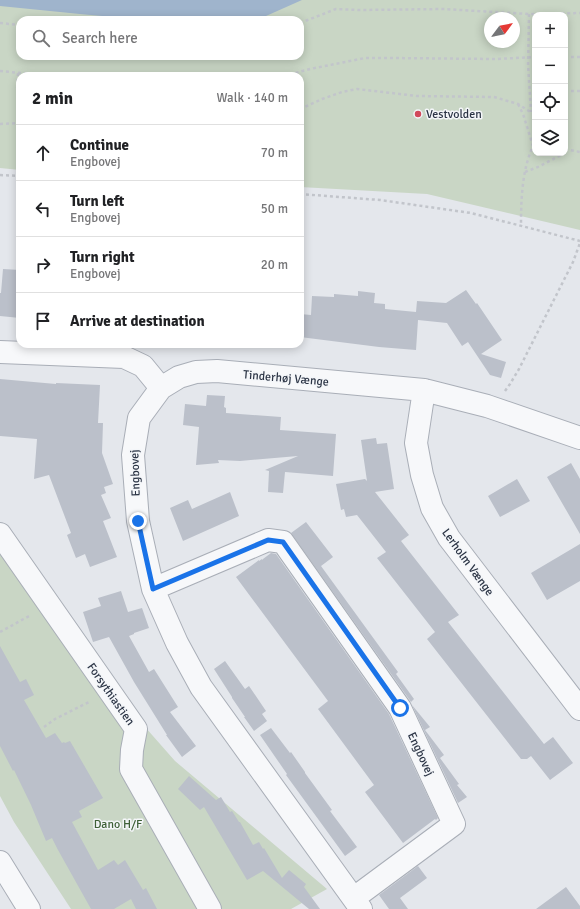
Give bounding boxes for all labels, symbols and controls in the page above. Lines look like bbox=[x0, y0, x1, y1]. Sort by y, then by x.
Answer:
north arrow bbox=[484, 12, 520, 48]
map controls bbox=[532, 12, 568, 156]
button: + bbox=[532, 12, 568, 48]
search box bbox=[16, 16, 304, 60]
icon: search bbox=[30, 27, 52, 49]
text: Search here bbox=[62, 29, 138, 47]
button: − bbox=[532, 48, 568, 84]
button: locate bbox=[532, 84, 568, 120]
text: 2 min bbox=[32, 88, 73, 109]
text: Walk · 140 m bbox=[217, 90, 288, 106]
place label: Vestvolden bbox=[426, 107, 482, 122]
marker: Vestvolden bbox=[413, 109, 423, 119]
button: layers bbox=[532, 120, 568, 156]
text: Continue bbox=[70, 136, 129, 154]
icon: ahead bbox=[32, 142, 54, 164]
text: 70 m bbox=[261, 145, 288, 161]
text: Engbovej bbox=[70, 154, 121, 170]
text: Turn left bbox=[70, 192, 124, 210]
icon: left bbox=[32, 198, 54, 220]
text: 50 m bbox=[261, 201, 288, 217]
text: Engbovej bbox=[70, 210, 121, 226]
text: Turn right bbox=[70, 248, 135, 266]
icon: right bbox=[32, 254, 54, 276]
text: 20 m bbox=[261, 257, 288, 273]
text: Engbovej bbox=[70, 266, 121, 282]
icon: arrive bbox=[32, 310, 54, 332]
text: Arrive at destination bbox=[70, 312, 205, 330]
street label: Tinderhøj Vænge bbox=[242, 367, 329, 390]
street label: Engbovej bbox=[127, 449, 144, 497]
route end bbox=[129, 512, 147, 530]
street label: Lerholm Vænge bbox=[438, 526, 497, 599]
street label: Forsythiastien bbox=[84, 660, 138, 728]
route start bbox=[391, 699, 409, 717]
street label: Engbovej bbox=[404, 730, 437, 779]
park label: Dano H/F bbox=[94, 817, 142, 832]

